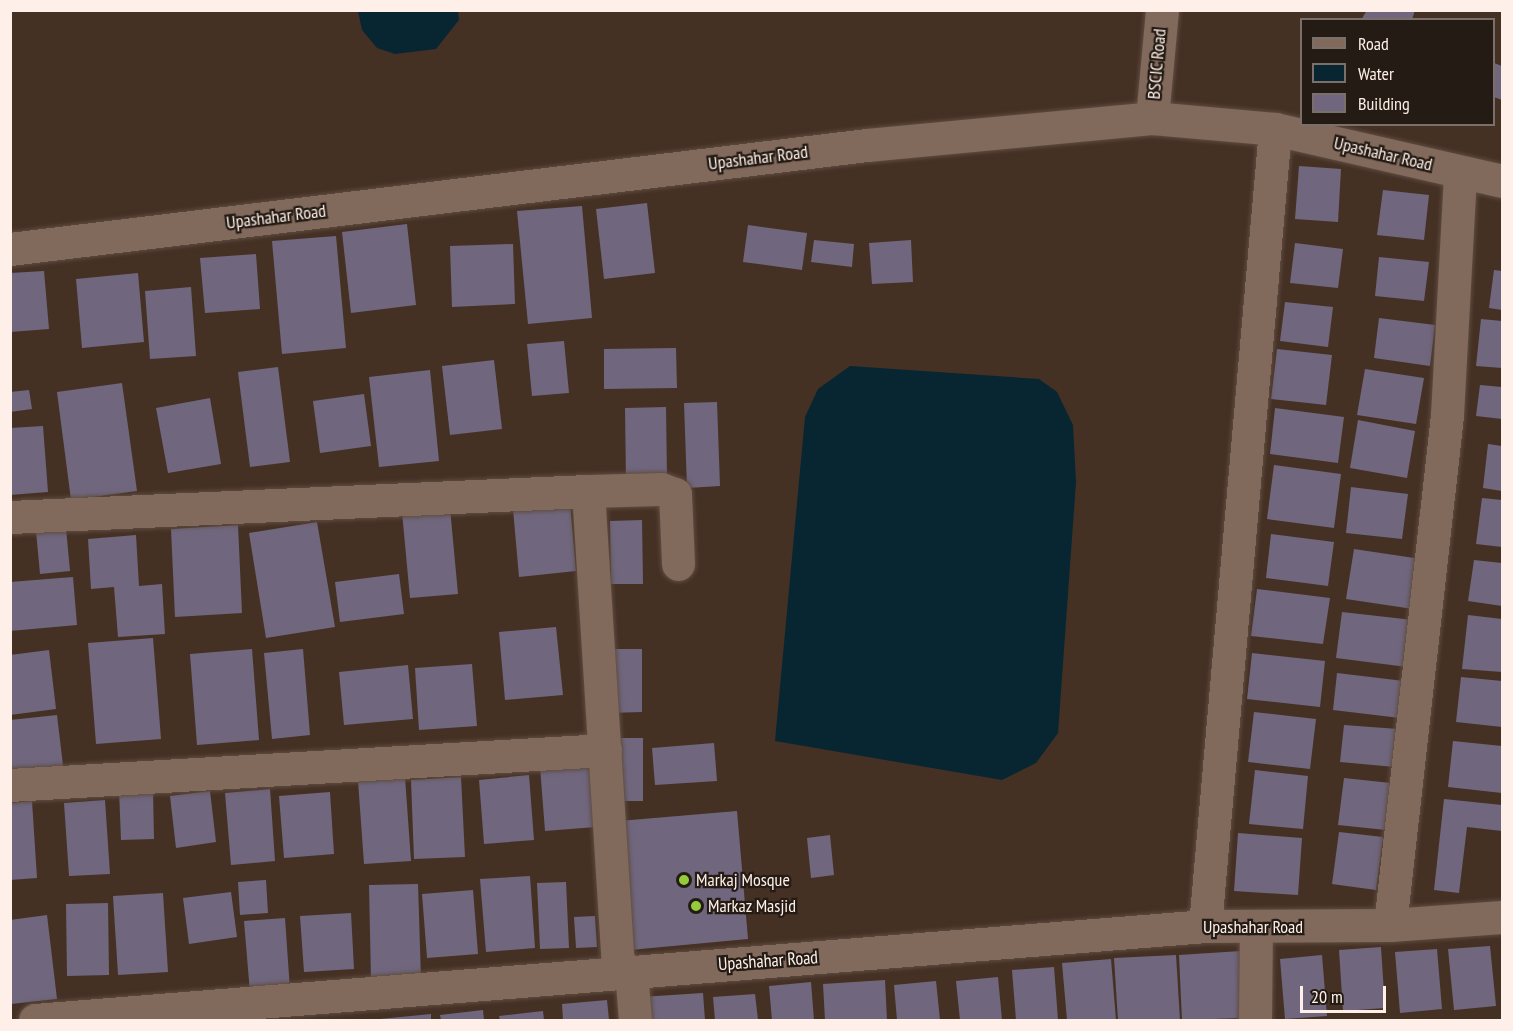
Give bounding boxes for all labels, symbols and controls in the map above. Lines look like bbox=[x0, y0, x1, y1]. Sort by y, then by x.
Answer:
legend bbox=[1300, 18, 1495, 126]
street label: BSCIC Road bbox=[1143, 28, 1171, 100]
text: Road bbox=[1358, 32, 1389, 55]
text: Water bbox=[1358, 62, 1394, 85]
text: Building bbox=[1358, 92, 1410, 115]
street label: Upashahar Road bbox=[1332, 132, 1434, 176]
street label: Upashahar Road bbox=[707, 141, 809, 175]
street label: Upashahar Road bbox=[225, 200, 327, 234]
place label: Markaj Mosque bbox=[696, 869, 790, 891]
marker: Markaj Mosque bbox=[677, 873, 691, 887]
place label: Markaz Masjid bbox=[708, 895, 796, 917]
marker: Markaz Masjid bbox=[689, 899, 703, 913]
street label: Upashahar Road bbox=[1203, 916, 1303, 938]
street label: Upashahar Road bbox=[717, 947, 819, 975]
scale bar bbox=[1303, 974, 1388, 1012]
text: 20 m bbox=[1311, 985, 1343, 1008]

